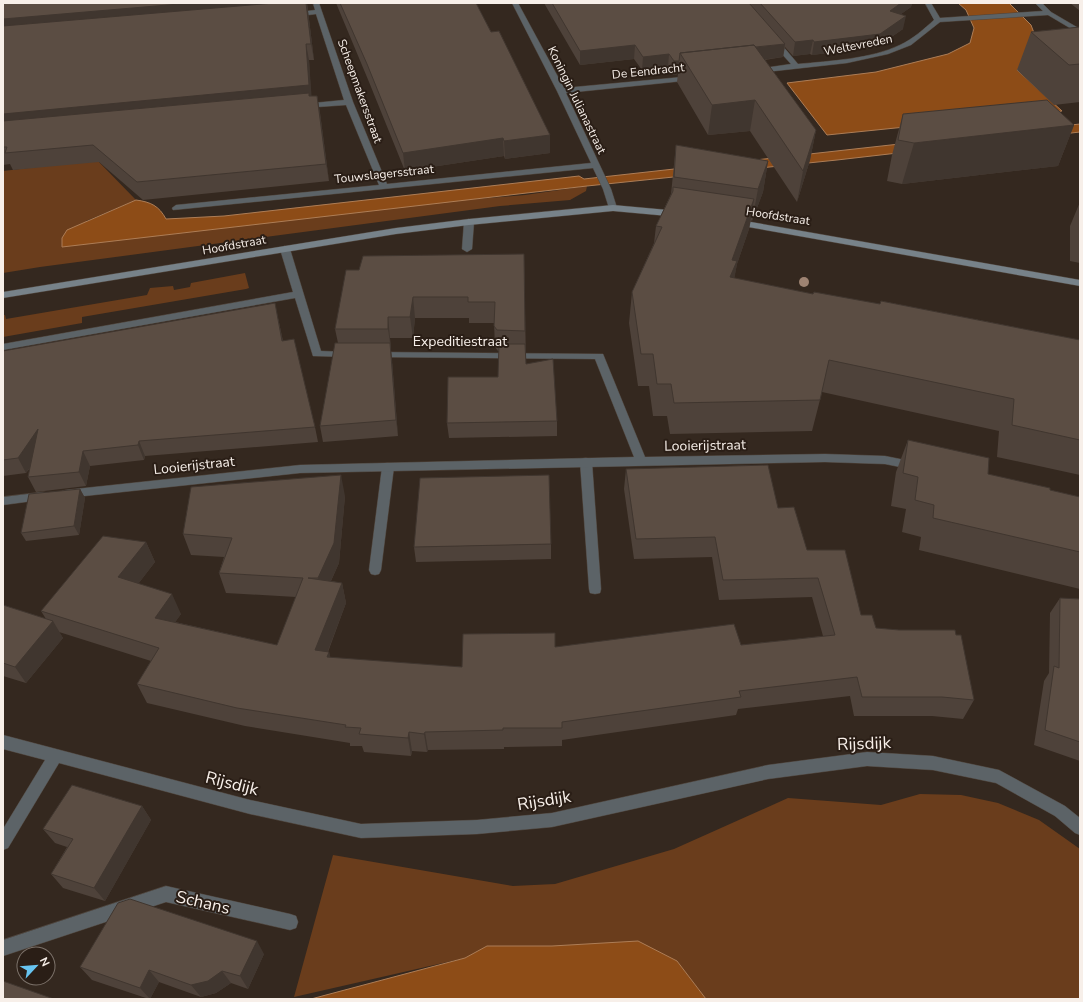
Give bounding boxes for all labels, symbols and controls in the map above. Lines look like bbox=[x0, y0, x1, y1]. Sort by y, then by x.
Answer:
street label: Weltevreden bbox=[822, 30, 894, 60]
street label: Scheepmakersstraat bbox=[334, 37, 387, 146]
street label: Koningin Julianastraat bbox=[544, 44, 610, 157]
street label: De Eendracht bbox=[611, 59, 686, 83]
street label: Touwslagersstraat bbox=[333, 161, 435, 187]
street label: Hoofdstraat bbox=[745, 203, 812, 229]
street label: Hoofdstraat bbox=[201, 231, 268, 258]
street label: Expeditiestraat bbox=[413, 332, 507, 351]
street label: Looierijstraat bbox=[664, 435, 746, 456]
street label: Looierijstraat bbox=[152, 452, 236, 479]
street label: Rijsdijk bbox=[837, 731, 892, 756]
street label: Rijsdijk bbox=[203, 766, 261, 801]
street label: Rijsdijk bbox=[516, 785, 573, 816]
street label: Schans bbox=[174, 885, 232, 920]
north arrow bbox=[16, 946, 56, 986]
text: N bbox=[36, 955, 53, 969]

